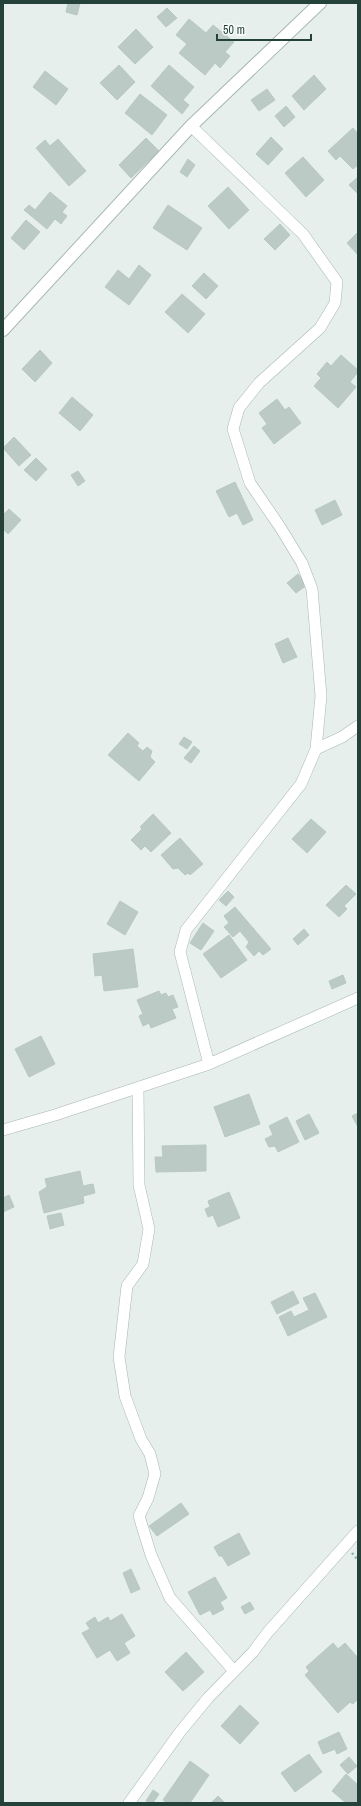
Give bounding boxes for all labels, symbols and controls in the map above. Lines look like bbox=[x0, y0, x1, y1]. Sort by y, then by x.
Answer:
scale bar bbox=[217, 16, 311, 42]
text: 50 m bbox=[223, 22, 245, 38]

